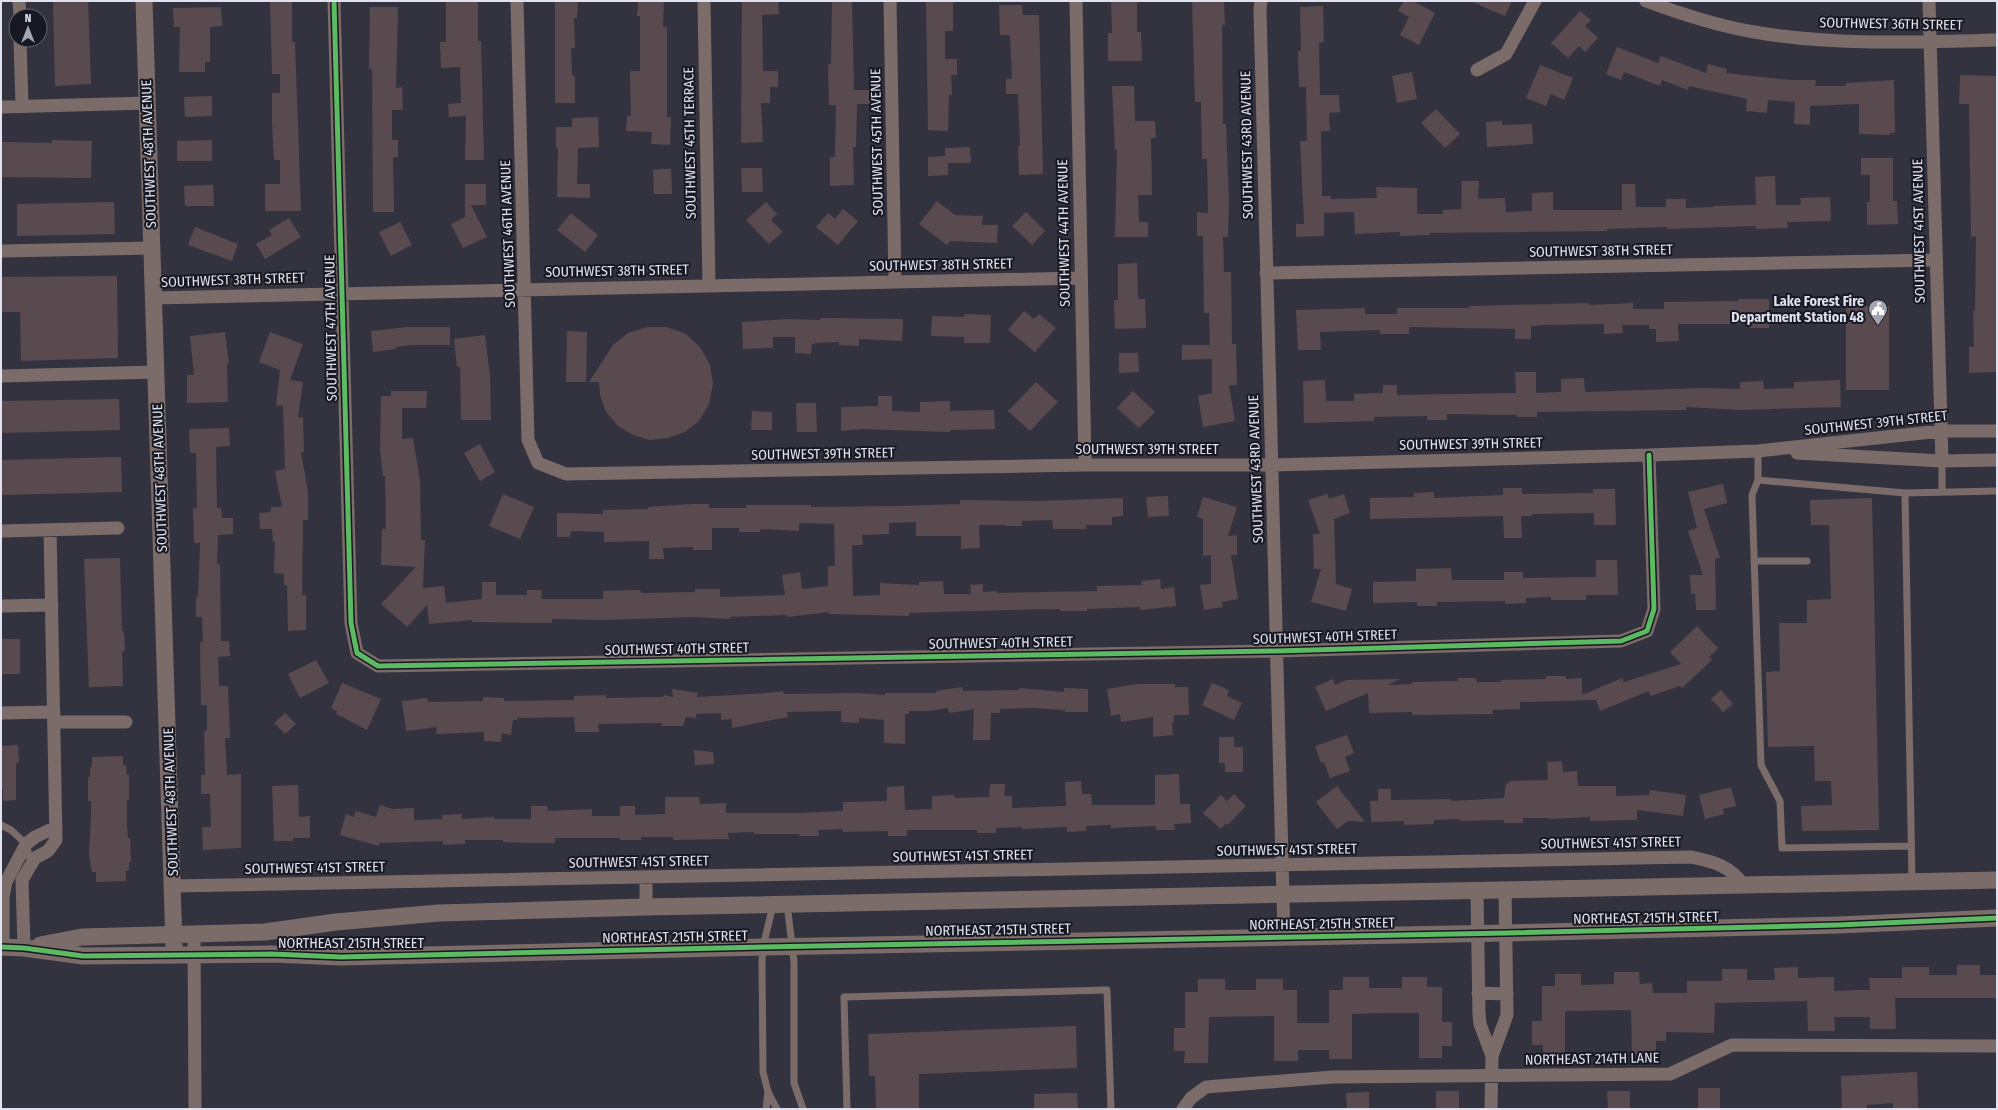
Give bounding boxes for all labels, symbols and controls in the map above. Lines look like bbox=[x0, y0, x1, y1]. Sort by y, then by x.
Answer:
north arrow bbox=[8, 8, 48, 48]
text: N bbox=[25, 12, 31, 25]
street label: SOUTHWEST 36TH STREET bbox=[1819, 14, 1963, 34]
street label: SOUTHWEST 45TH TERRACE bbox=[680, 66, 700, 219]
street label: SOUTHWEST 45TH AVENUE bbox=[867, 68, 887, 216]
street label: SOUTHWEST 43RD AVENUE bbox=[1237, 70, 1257, 219]
street label: SOUTHWEST 48TH AVENUE bbox=[138, 79, 160, 228]
street label: SOUTHWEST 41ST AVENUE bbox=[1909, 158, 1929, 303]
street label: SOUTHWEST 46TH AVENUE bbox=[497, 159, 519, 308]
street label: SOUTHWEST 44TH AVENUE bbox=[1054, 159, 1074, 307]
street label: SOUTHWEST 38TH STREET bbox=[1529, 241, 1674, 261]
street label: SOUTHWEST 47TH AVENUE bbox=[321, 254, 341, 402]
street label: SOUTHWEST 38TH STREET bbox=[869, 255, 1014, 275]
street label: SOUTHWEST 38TH STREET bbox=[545, 261, 690, 281]
street label: SOUTHWEST 38TH STREET bbox=[161, 269, 306, 291]
place label: Lake Forest Fire Department Station 48 bbox=[1731, 293, 1865, 326]
public building icon: Lake Forest Fire Department Station 48 bbox=[1867, 298, 1889, 326]
street label: SOUTHWEST 43RD AVENUE bbox=[1245, 394, 1267, 543]
street label: SOUTHWEST 48TH AVENUE bbox=[149, 403, 171, 552]
street label: SOUTHWEST 39TH STREET bbox=[1804, 407, 1949, 439]
street label: SOUTHWEST 39TH STREET bbox=[1399, 434, 1543, 454]
street label: SOUTHWEST 39TH STREET bbox=[1075, 441, 1219, 458]
street label: SOUTHWEST 39TH STREET bbox=[751, 444, 895, 464]
street label: SOUTHWEST 40TH STREET bbox=[1252, 626, 1398, 648]
street label: SOUTHWEST 40TH STREET bbox=[929, 633, 1074, 653]
street label: SOUTHWEST 40TH STREET bbox=[605, 639, 750, 659]
street label: SOUTHWEST 48TH AVENUE bbox=[160, 727, 182, 876]
street label: SOUTHWEST 41ST STREET bbox=[1541, 833, 1682, 853]
street label: SOUTHWEST 41ST STREET bbox=[1217, 840, 1358, 860]
street label: SOUTHWEST 41ST STREET bbox=[893, 846, 1034, 866]
street label: SOUTHWEST 41ST STREET bbox=[569, 852, 710, 872]
street label: SOUTHWEST 41ST STREET bbox=[245, 858, 386, 878]
street label: NORTHEAST 215TH STREET bbox=[1573, 908, 1720, 928]
street label: NORTHEAST 215TH STREET bbox=[1249, 914, 1396, 934]
street label: NORTHEAST 215TH STREET bbox=[925, 920, 1072, 940]
street label: NORTHEAST 215TH STREET bbox=[602, 927, 749, 947]
street label: NORTHEAST 215TH STREET bbox=[278, 935, 424, 952]
street label: NORTHEAST 214TH LANE bbox=[1525, 1049, 1660, 1069]

